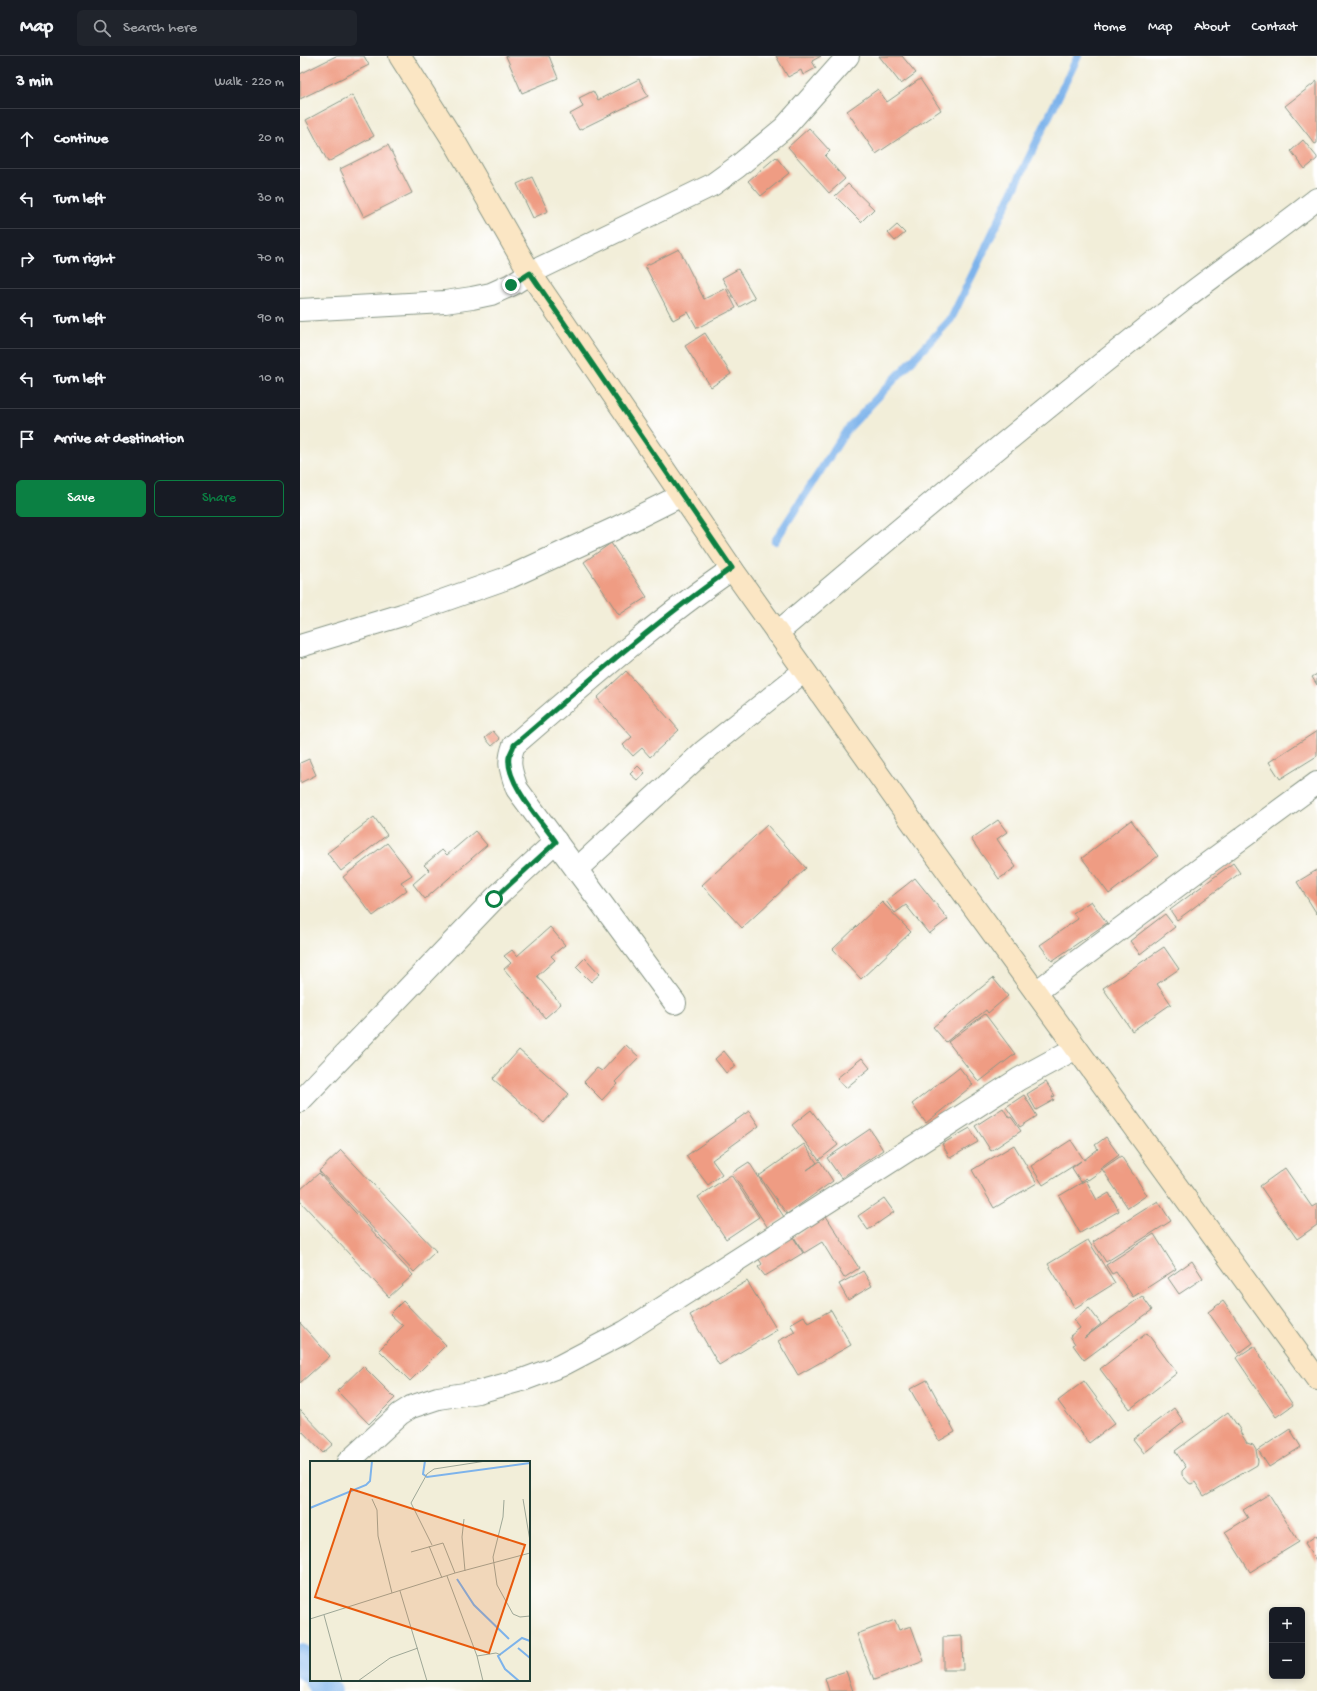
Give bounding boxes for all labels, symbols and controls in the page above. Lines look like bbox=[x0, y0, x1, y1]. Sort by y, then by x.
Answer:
search box bbox=[77, 10, 357, 46]
text: Map bbox=[20, 16, 53, 39]
icon: search bbox=[91, 17, 113, 39]
text: Search here bbox=[123, 19, 197, 37]
text: Home bbox=[1094, 19, 1126, 36]
text: Map bbox=[1148, 19, 1172, 36]
text: About bbox=[1194, 19, 1230, 36]
text: Contact bbox=[1252, 19, 1297, 36]
text: 3 min bbox=[16, 72, 53, 92]
text: Walk · 220 m bbox=[214, 75, 284, 90]
icon: ahead bbox=[16, 128, 38, 150]
text: Continue bbox=[54, 130, 108, 148]
text: 20 m bbox=[258, 131, 284, 146]
icon: left bbox=[16, 188, 38, 210]
text: Turn left bbox=[54, 190, 105, 208]
text: 30 m bbox=[258, 191, 284, 206]
icon: right bbox=[16, 248, 38, 270]
text: Turn right bbox=[54, 250, 114, 268]
text: 70 m bbox=[258, 251, 284, 266]
route end bbox=[502, 276, 520, 294]
icon: left bbox=[16, 308, 38, 330]
text: Turn left bbox=[54, 310, 105, 328]
text: 90 m bbox=[258, 311, 284, 326]
icon: left bbox=[16, 368, 38, 390]
text: Turn left bbox=[54, 370, 105, 388]
text: 10 m bbox=[259, 371, 284, 386]
icon: arrive bbox=[16, 428, 38, 450]
text: Arrive at destination bbox=[54, 430, 184, 448]
button: Save bbox=[16, 480, 146, 517]
button: Share bbox=[154, 480, 284, 517]
route start bbox=[485, 890, 503, 908]
inset map bbox=[310, 1461, 530, 1681]
map controls bbox=[1269, 1607, 1305, 1679]
button: + bbox=[1269, 1607, 1305, 1643]
button: − bbox=[1269, 1643, 1305, 1679]

